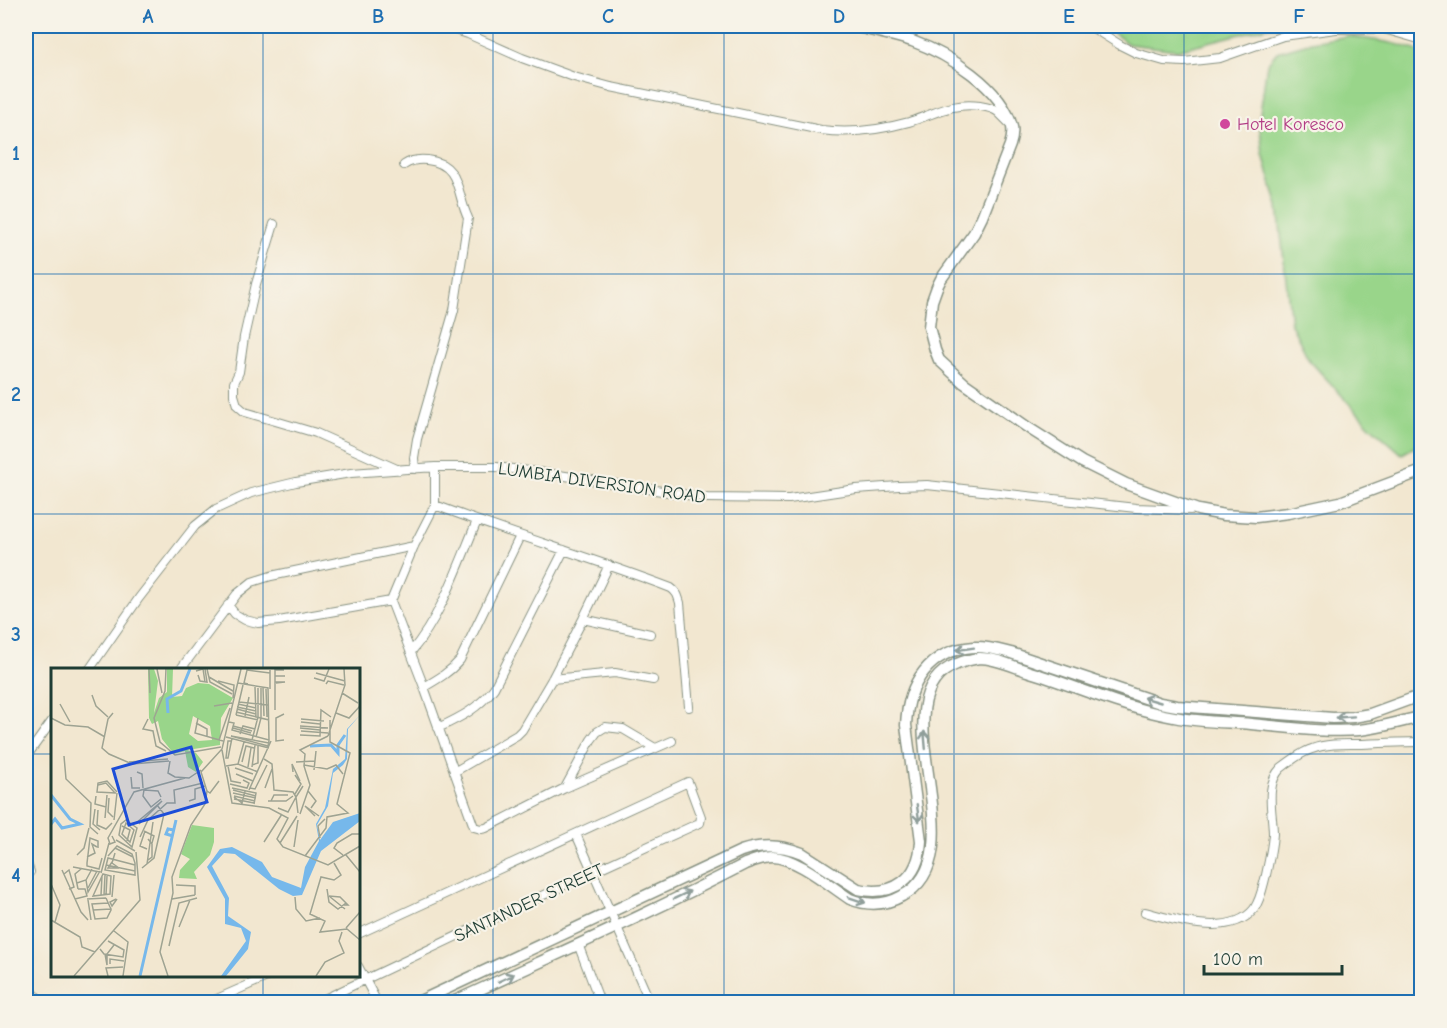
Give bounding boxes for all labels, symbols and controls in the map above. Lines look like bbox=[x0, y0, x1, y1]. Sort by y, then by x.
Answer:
text: A bbox=[142, 5, 154, 28]
text: B bbox=[372, 5, 384, 28]
text: C bbox=[602, 5, 614, 28]
text: D bbox=[833, 5, 845, 28]
text: E bbox=[1063, 5, 1075, 28]
text: F bbox=[1293, 5, 1305, 28]
place label: Hotel Koresco bbox=[1237, 114, 1344, 135]
marker: Hotel Koresco bbox=[1218, 117, 1232, 131]
text: 1 bbox=[12, 142, 20, 165]
text: 2 bbox=[11, 383, 21, 406]
street label: LUMBIA DIVERSION ROAD bbox=[497, 458, 707, 508]
text: 3 bbox=[11, 623, 21, 646]
one-way arrow bbox=[956, 643, 976, 654]
inset map bbox=[51, 668, 360, 977]
one-way arrow bbox=[1143, 694, 1162, 705]
one-way arrow bbox=[1336, 712, 1356, 723]
one-way arrow bbox=[919, 730, 930, 750]
one-way arrow bbox=[912, 802, 923, 822]
street label: SANTANDER STREET bbox=[451, 859, 608, 947]
text: 4 bbox=[11, 864, 21, 887]
one-way arrow bbox=[673, 889, 691, 901]
one-way arrow bbox=[847, 895, 866, 906]
scale bar bbox=[1204, 938, 1342, 976]
text: 100 m bbox=[1213, 949, 1263, 970]
one-way arrow bbox=[496, 971, 514, 983]

